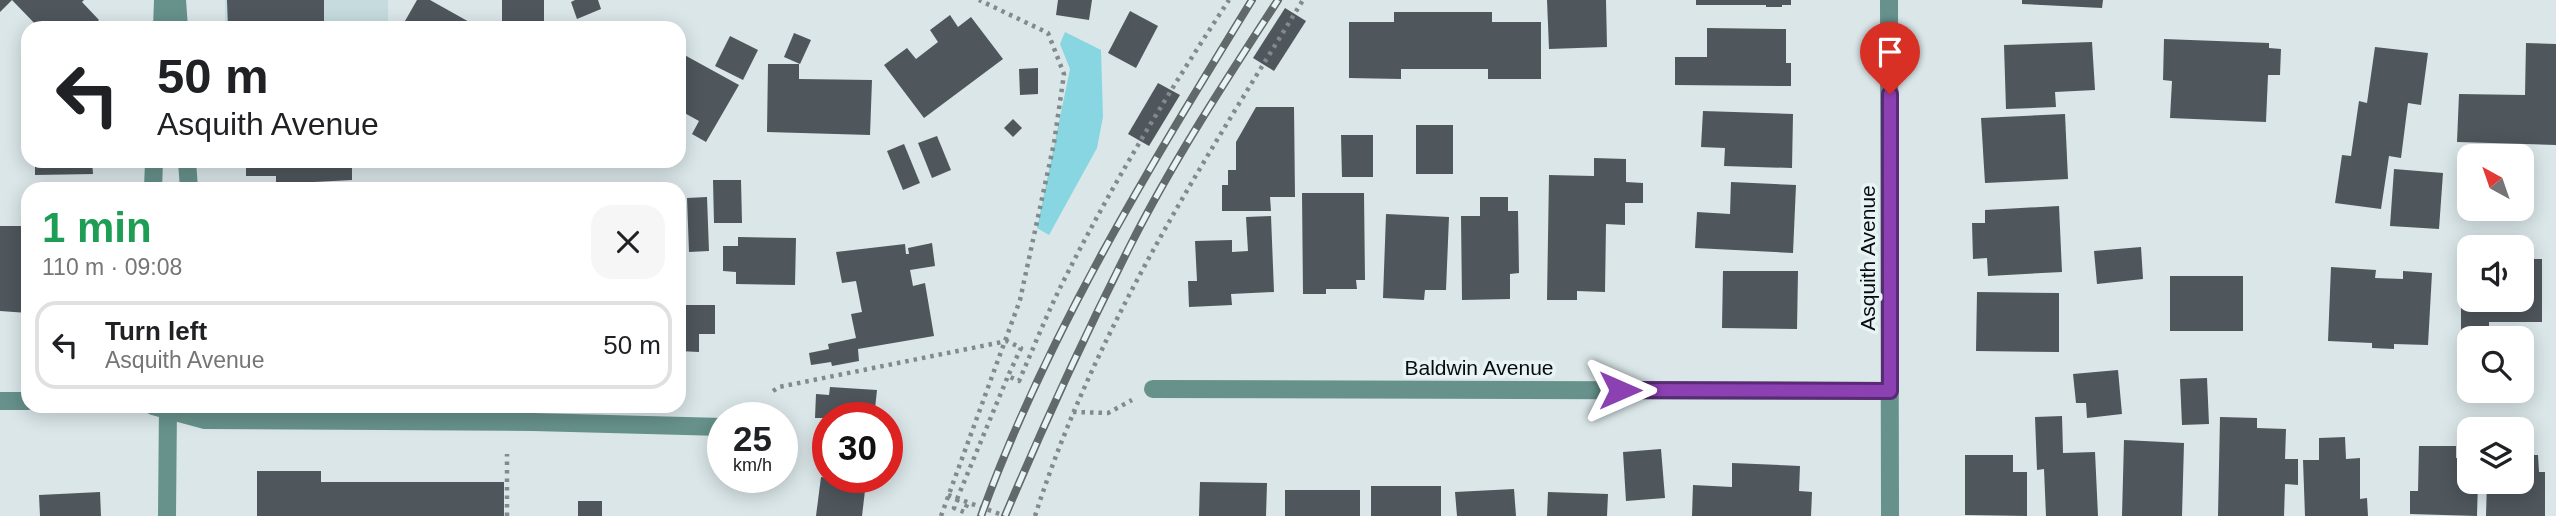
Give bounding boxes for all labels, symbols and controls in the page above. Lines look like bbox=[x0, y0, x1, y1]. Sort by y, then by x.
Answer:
pin bbox=[1860, 22, 1920, 94]
icon: arrive bbox=[1871, 33, 1909, 71]
icon: left bbox=[42, 49, 133, 140]
text: 50 m bbox=[157, 49, 269, 103]
text: Asquith Avenue bbox=[157, 106, 379, 142]
north arrow bbox=[2457, 144, 2534, 220]
map controls bbox=[2457, 144, 2534, 494]
street label: Asquith Avenue bbox=[1856, 185, 1879, 331]
text: 1 min bbox=[42, 204, 152, 251]
button: close bbox=[591, 205, 665, 279]
button: sound bbox=[2457, 235, 2534, 312]
text: 110 m · 09:08 bbox=[42, 254, 182, 280]
text: Turn left bbox=[105, 316, 207, 346]
icon: left bbox=[46, 326, 84, 364]
button: search bbox=[2457, 326, 2534, 403]
text: 50 m bbox=[603, 330, 661, 360]
text: Asquith Avenue bbox=[105, 347, 264, 373]
position arrow bbox=[1583, 353, 1657, 427]
street label: Baldwin Avenue bbox=[1404, 356, 1554, 379]
speed limit sign: 30 bbox=[812, 402, 903, 493]
button: layers bbox=[2457, 417, 2534, 494]
text: 25 bbox=[733, 419, 772, 458]
text: km/h bbox=[733, 455, 772, 475]

